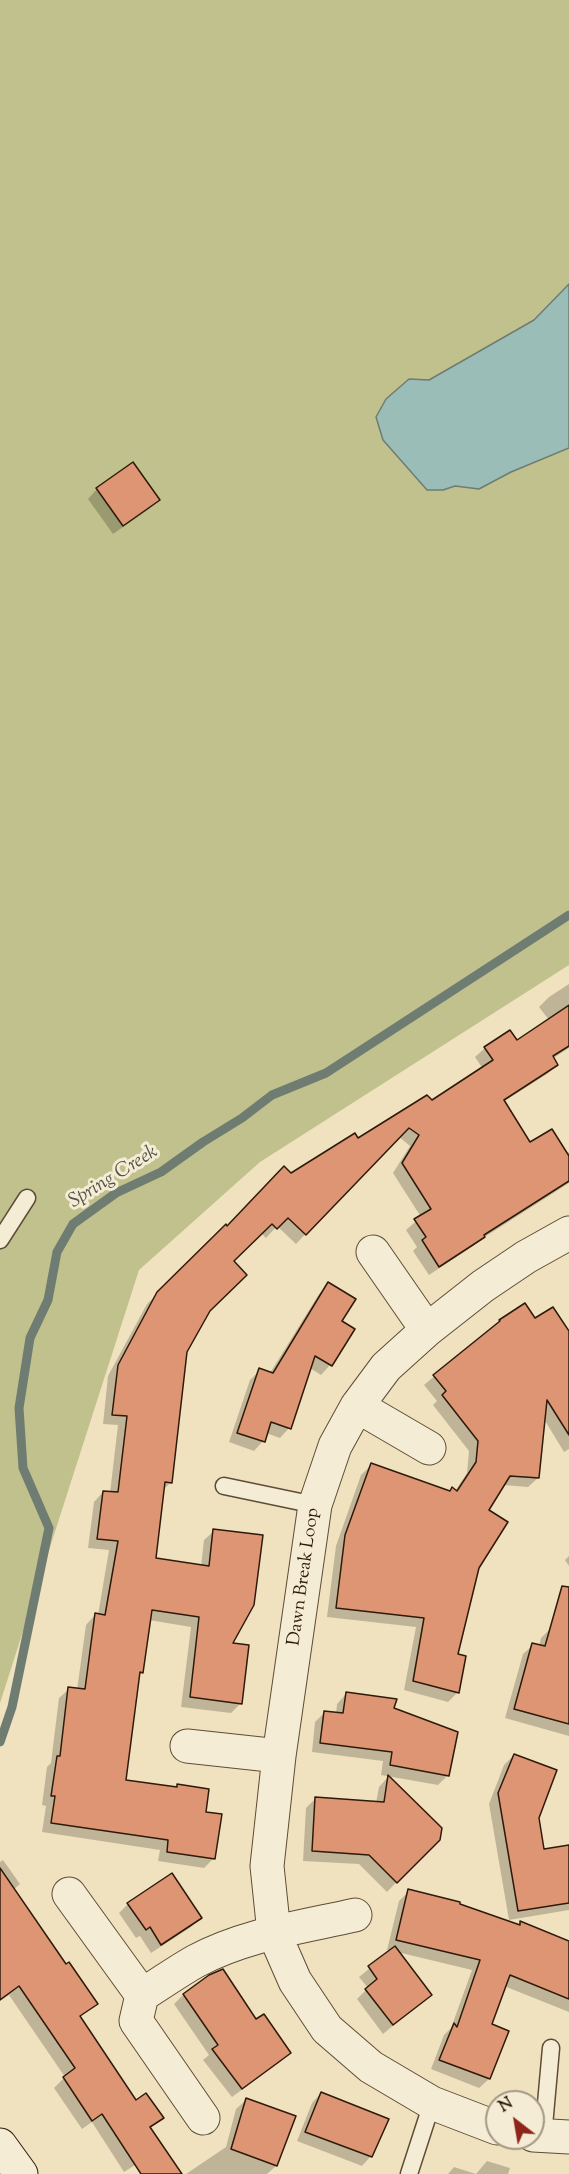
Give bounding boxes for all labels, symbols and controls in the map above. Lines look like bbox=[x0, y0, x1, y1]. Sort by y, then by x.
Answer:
water label: Spring Creek bbox=[65, 1141, 163, 1215]
street label: Dawn Break Loop bbox=[285, 1507, 325, 1647]
north arrow bbox=[485, 2090, 545, 2150]
text: N bbox=[495, 2093, 518, 2119]

